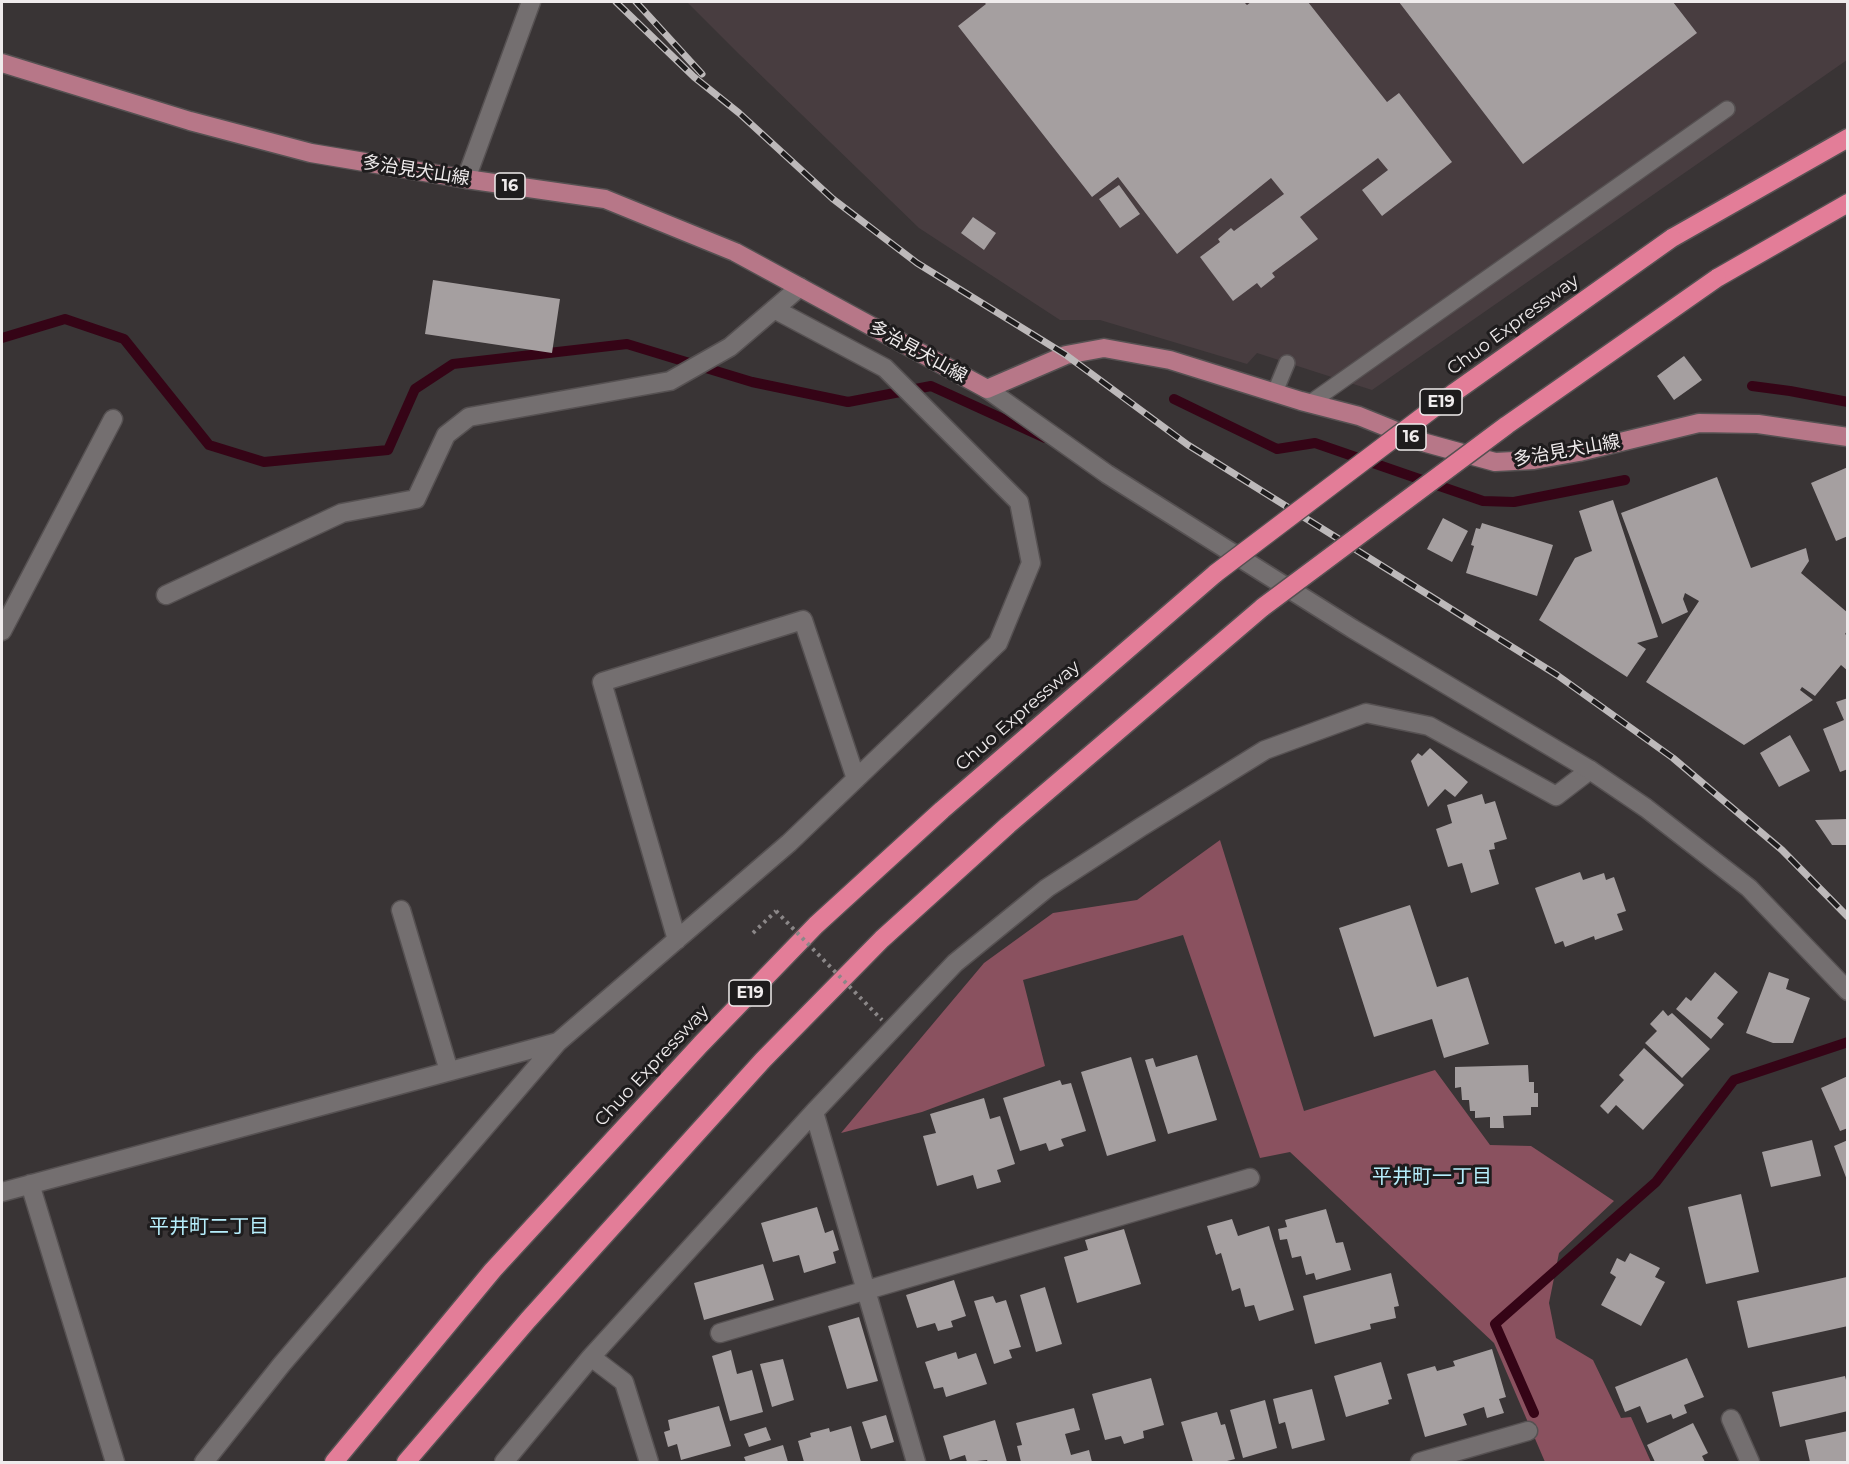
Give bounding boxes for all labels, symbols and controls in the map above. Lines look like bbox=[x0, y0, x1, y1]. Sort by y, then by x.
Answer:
street label: 多治見犬山線 bbox=[361, 152, 471, 190]
road number: 16 bbox=[495, 173, 525, 199]
street label: Chuo Expressway bbox=[1443, 270, 1583, 380]
street label: 多治見犬山線 bbox=[866, 316, 970, 388]
road number: E19 bbox=[1420, 389, 1462, 415]
road number: 16 bbox=[1396, 424, 1426, 450]
street label: 多治見犬山線 bbox=[1512, 431, 1622, 471]
street label: Chuo Expressway bbox=[952, 656, 1084, 776]
road number: E19 bbox=[729, 980, 771, 1006]
street label: Chuo Expressway bbox=[590, 1001, 714, 1131]
district label: 平井町一丁目 bbox=[1372, 1165, 1492, 1189]
district label: 平井町二丁目 bbox=[149, 1215, 269, 1239]

